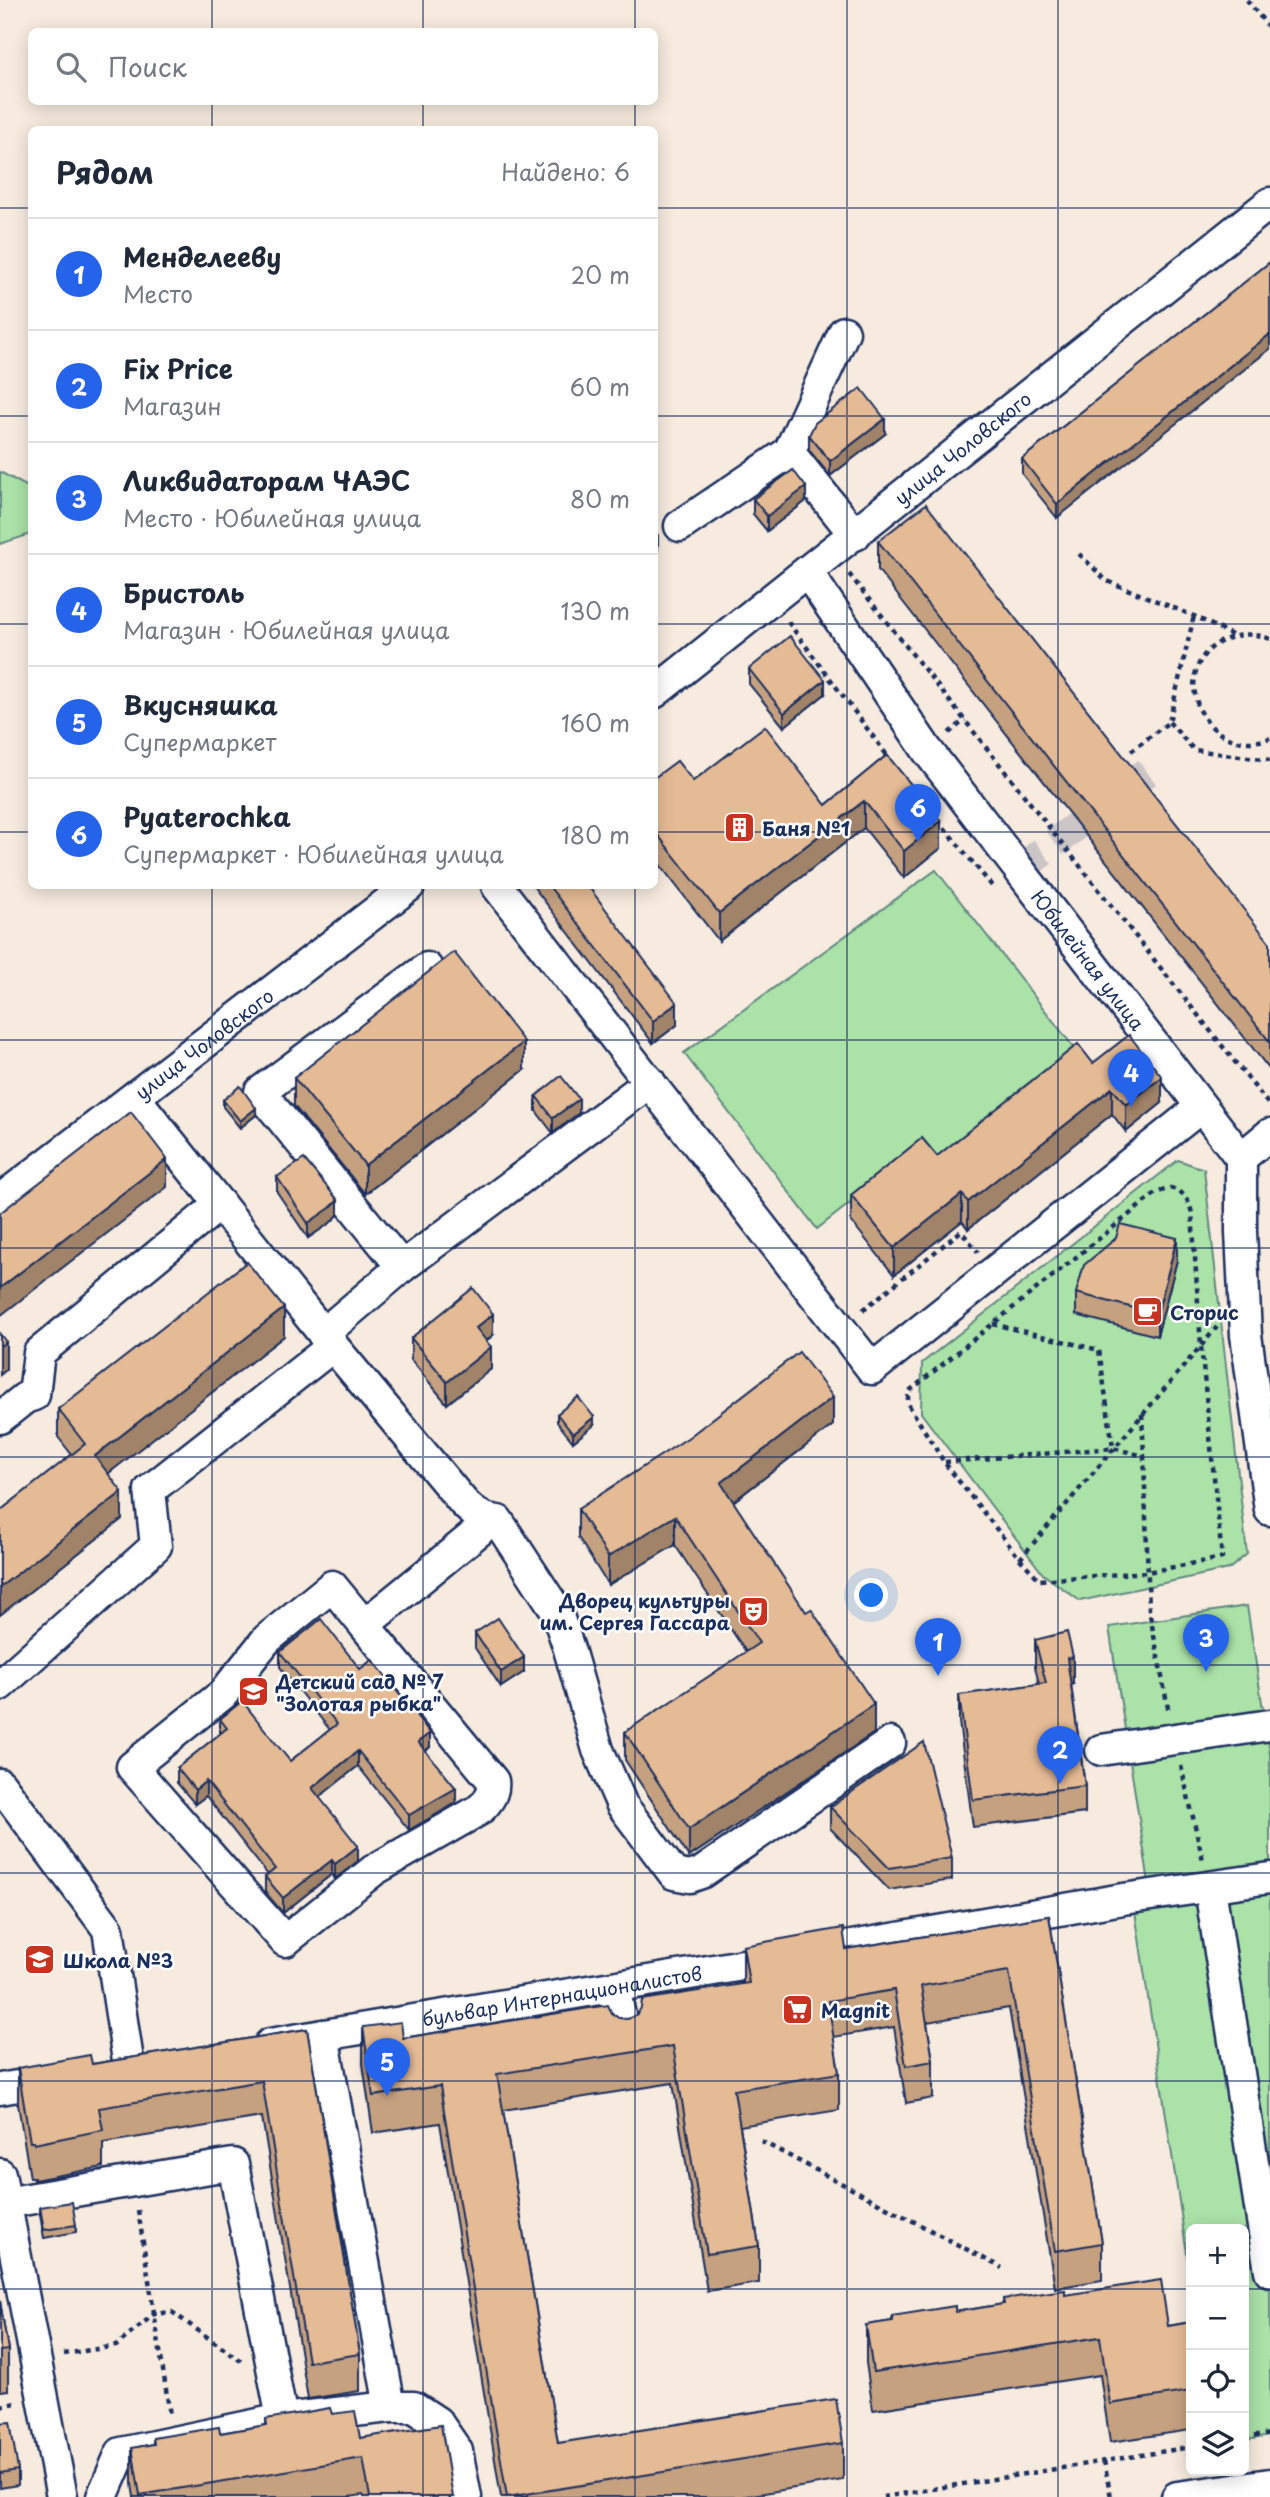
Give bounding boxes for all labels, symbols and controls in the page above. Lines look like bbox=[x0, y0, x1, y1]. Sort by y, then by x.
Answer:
search box bbox=[28, 28, 658, 105]
text: Поиск bbox=[108, 47, 187, 86]
icon: search bbox=[52, 48, 90, 86]
text: Рядом bbox=[56, 149, 154, 194]
text: Найдено: 6 bbox=[501, 154, 630, 189]
text: Менделееву bbox=[123, 237, 281, 276]
text: 1 bbox=[74, 257, 85, 292]
text: 20 m bbox=[571, 257, 630, 292]
text: Место bbox=[123, 276, 193, 311]
text: Fix Price bbox=[123, 349, 233, 388]
text: 2 bbox=[71, 369, 87, 404]
text: 60 m bbox=[570, 369, 630, 404]
street label: улица Чоловского bbox=[888, 384, 1037, 511]
text: Магазин bbox=[123, 388, 222, 423]
text: Ликвидаторам ЧАЭС bbox=[123, 461, 410, 500]
text: 3 bbox=[71, 481, 87, 516]
text: 80 m bbox=[570, 481, 630, 516]
text: Место · Юбилейная улица bbox=[123, 500, 421, 535]
text: Бристоль bbox=[123, 573, 244, 612]
text: 4 bbox=[71, 593, 87, 628]
text: 130 m bbox=[560, 593, 630, 628]
text: Магазин · Юбилейная улица bbox=[123, 612, 449, 647]
text: Вкусняшка bbox=[123, 685, 278, 724]
text: 5 bbox=[72, 705, 86, 740]
text: 160 m bbox=[561, 705, 630, 740]
text: Супермаркет bbox=[123, 724, 277, 759]
pin: 6 bbox=[895, 784, 941, 842]
text: Pyaterochka bbox=[123, 797, 291, 836]
building icon: Баня №1 bbox=[722, 811, 756, 845]
place label: Баня №1 bbox=[762, 814, 850, 842]
text: 6 bbox=[71, 817, 87, 852]
text: 180 m bbox=[561, 817, 630, 852]
text: Супермаркет · Юбилейная улица bbox=[123, 836, 504, 871]
street label: Юбилейная улица bbox=[1025, 884, 1152, 1036]
street label: улица Чоловского bbox=[129, 981, 279, 1106]
pin: 4 bbox=[1108, 1049, 1154, 1107]
cafe icon: Сторис bbox=[1130, 1295, 1164, 1329]
place label: Сторис bbox=[1170, 1298, 1239, 1326]
your location bbox=[854, 1578, 888, 1612]
place label: Дворец культуры им. Сергея Гассара bbox=[540, 1586, 730, 1636]
theatre icon: Дворец культуры им. Сергея Гассара bbox=[736, 1594, 770, 1628]
pin: 3 bbox=[1183, 1614, 1229, 1672]
pin: 1 bbox=[915, 1618, 961, 1676]
place label: Детский сад № 7 "Золотая рыбка" bbox=[275, 1667, 444, 1717]
school or university icon: Детский сад № 7 "Золотая рыбка" bbox=[236, 1675, 270, 1709]
pin: 2 bbox=[1037, 1726, 1083, 1784]
school or university icon: Школа №3 bbox=[23, 1943, 57, 1977]
place label: Школа №3 bbox=[63, 1946, 173, 1974]
street label: бульвар Интернационалистов bbox=[420, 1958, 704, 2032]
supermarket icon: Magnit bbox=[781, 1993, 815, 2027]
place label: Magnit bbox=[821, 1996, 890, 2024]
pin: 5 bbox=[364, 2038, 410, 2096]
map controls bbox=[1186, 2224, 1249, 2476]
button: + bbox=[1186, 2224, 1249, 2287]
button: − bbox=[1186, 2287, 1249, 2350]
button: locate bbox=[1186, 2350, 1249, 2413]
button: layers bbox=[1186, 2413, 1249, 2476]

